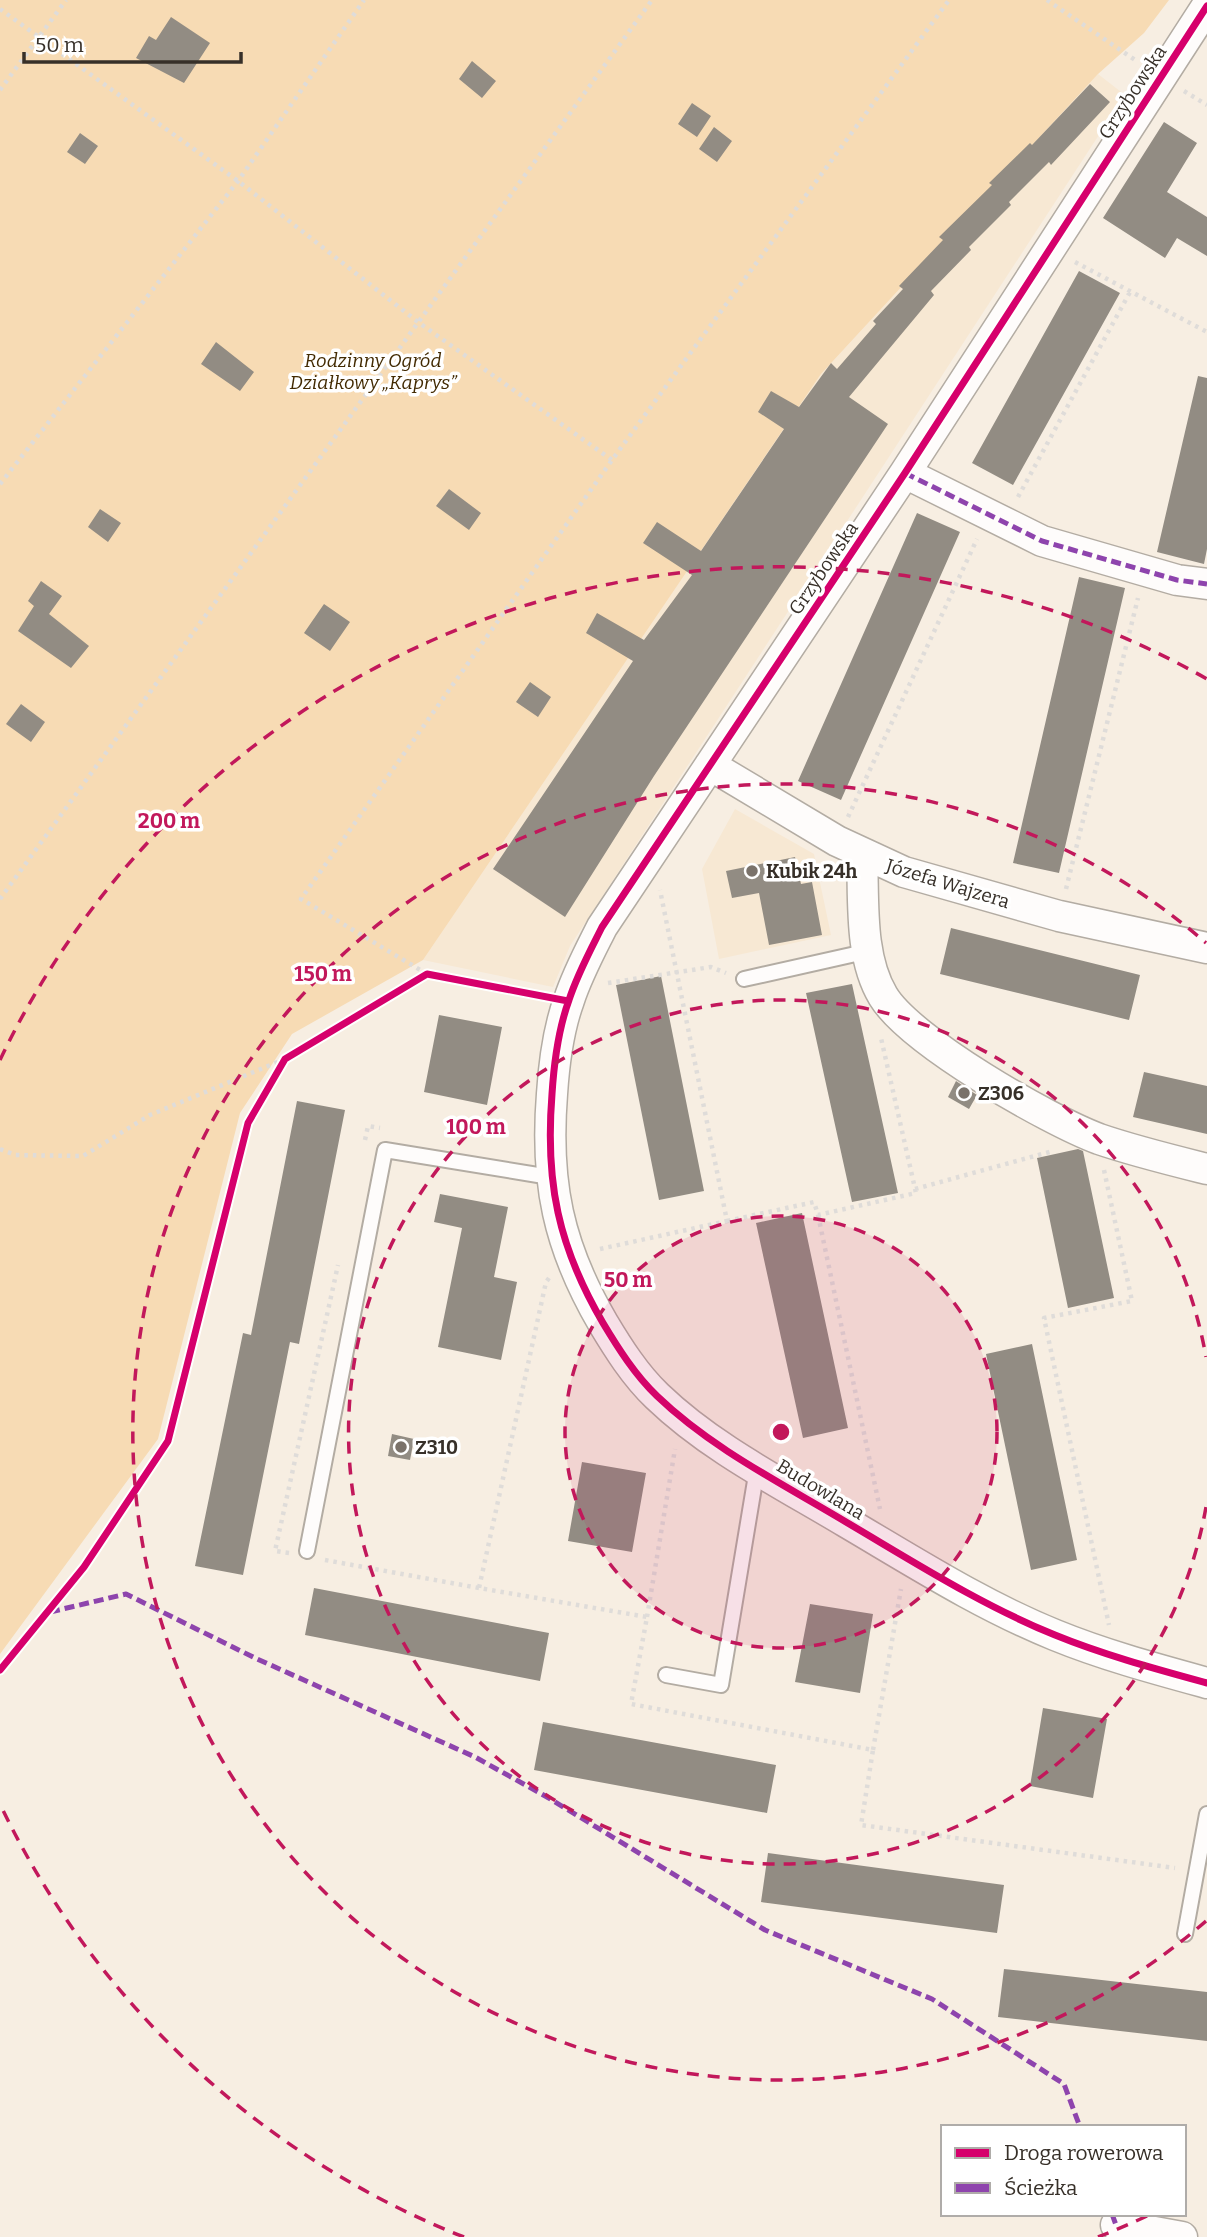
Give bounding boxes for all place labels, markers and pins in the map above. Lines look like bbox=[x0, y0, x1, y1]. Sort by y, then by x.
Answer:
place label: Kubik 24h bbox=[766, 860, 857, 883]
marker: Kubik 24h bbox=[744, 863, 760, 879]
place label: Z306 bbox=[978, 1082, 1024, 1105]
marker: Z306 bbox=[956, 1085, 972, 1101]
centre of rings bbox=[769, 1420, 793, 1444]
place label: Z310 bbox=[415, 1436, 458, 1459]
marker: Z310 bbox=[393, 1439, 409, 1455]

